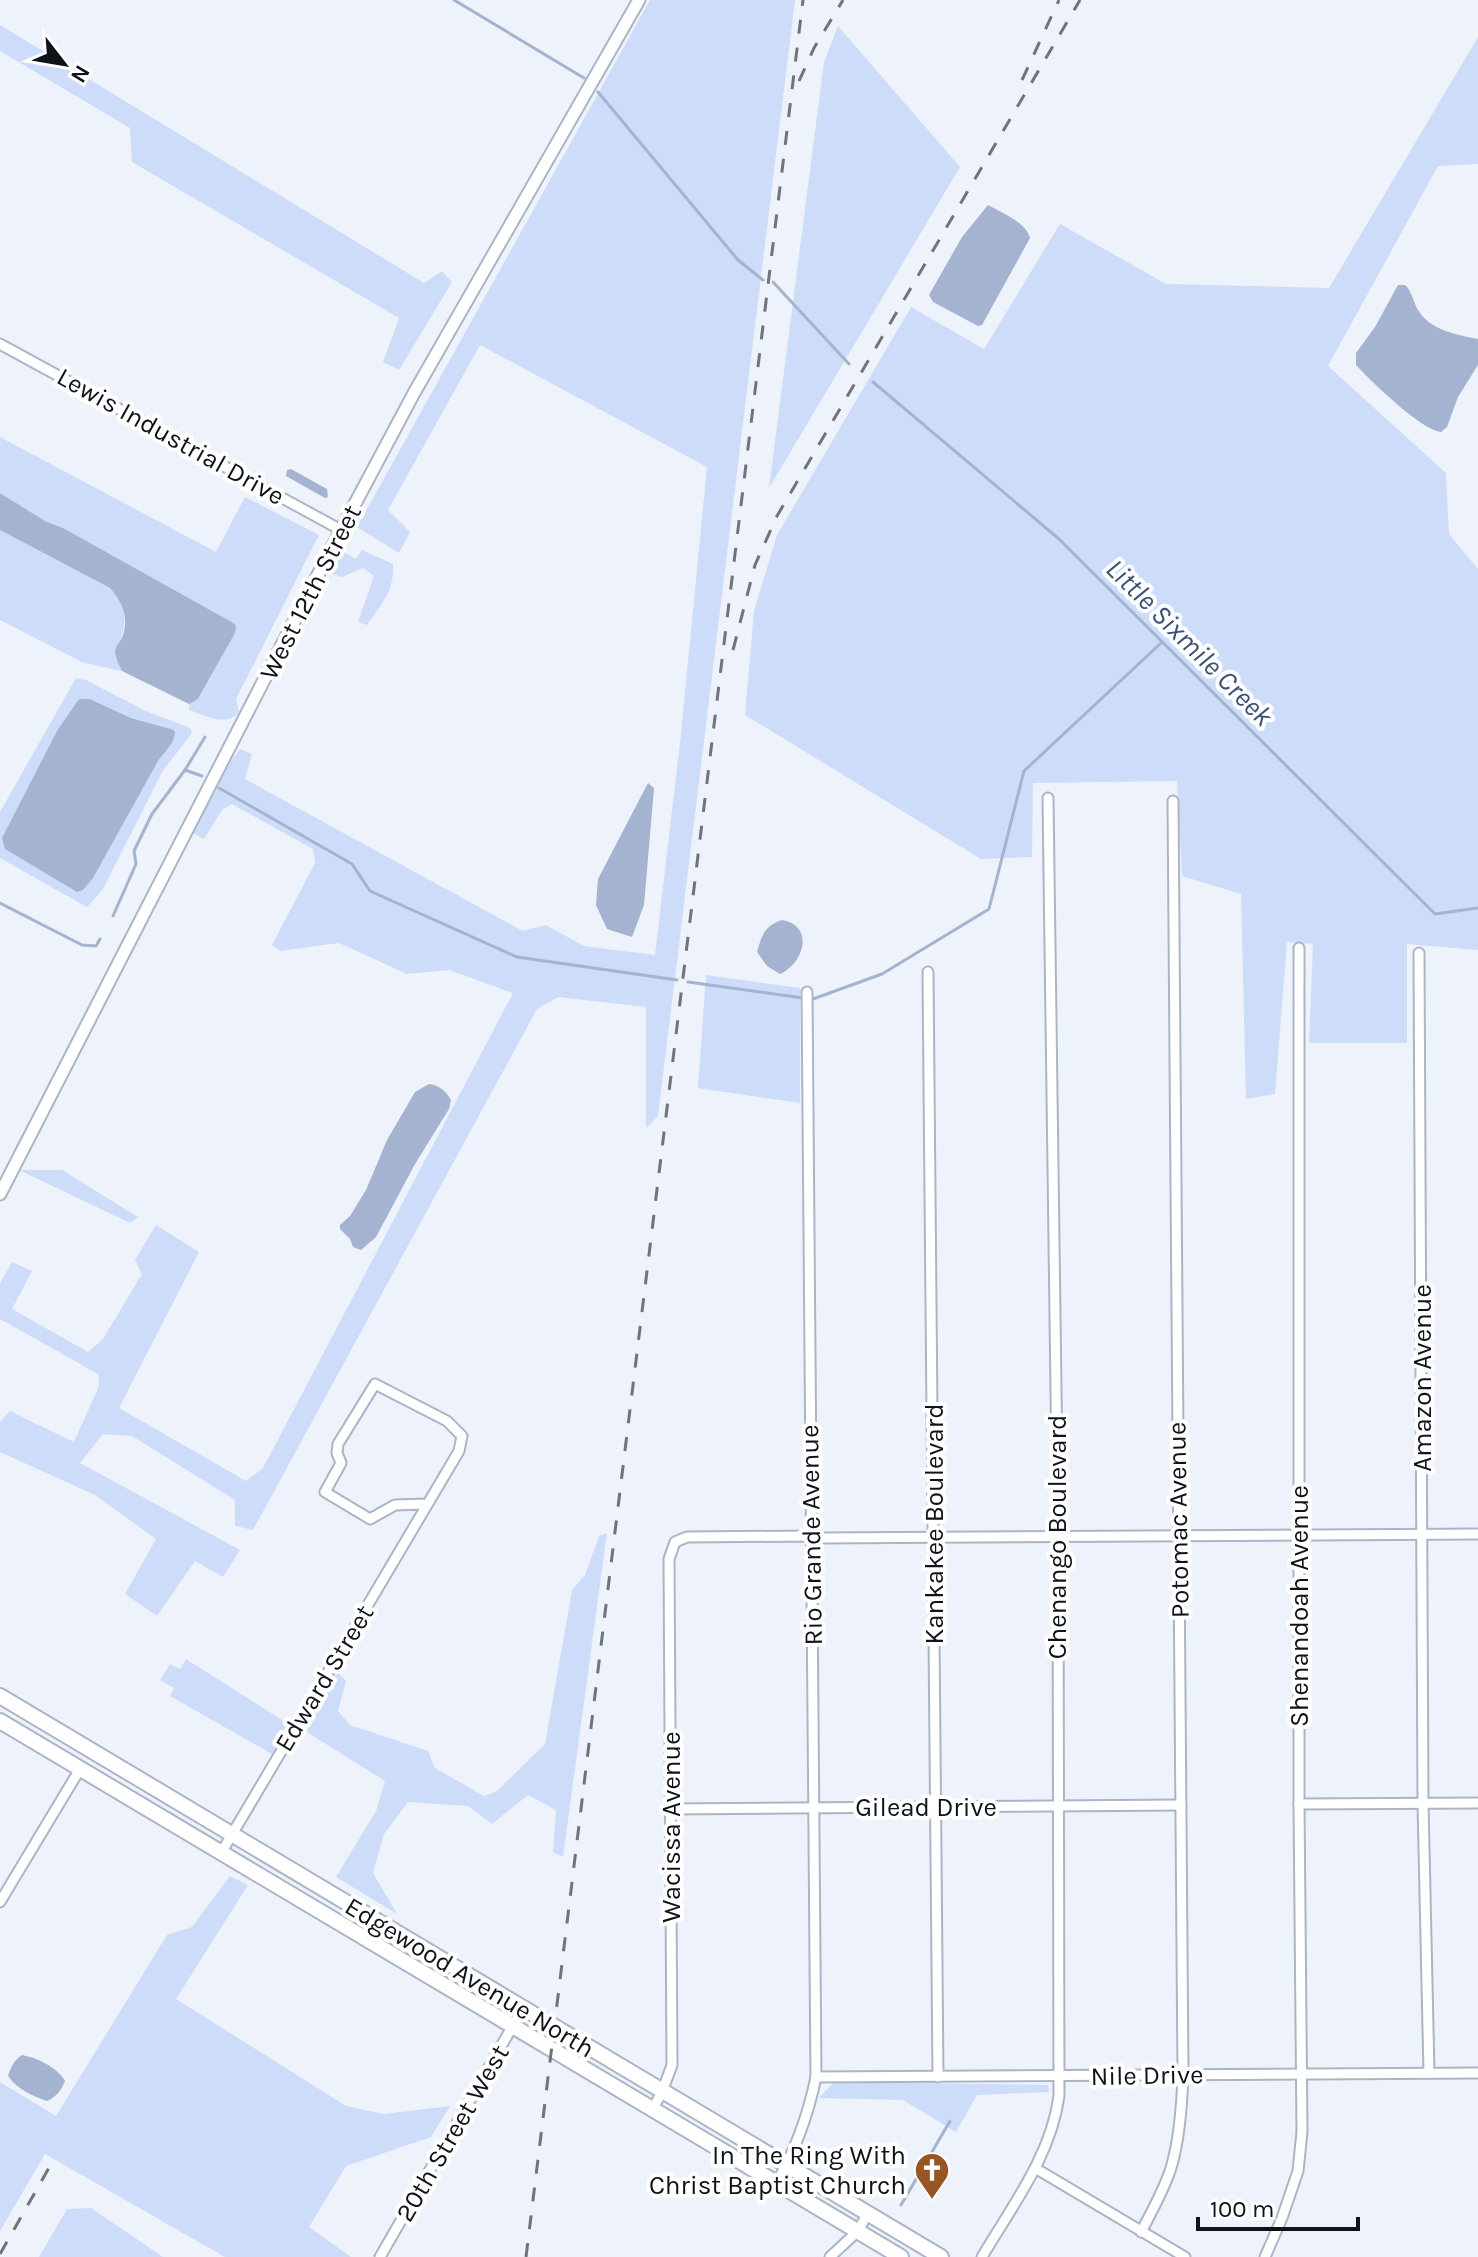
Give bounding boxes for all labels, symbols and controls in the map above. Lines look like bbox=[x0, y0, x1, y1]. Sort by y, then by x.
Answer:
north arrow bbox=[24, 24, 104, 104]
text: N bbox=[65, 60, 95, 87]
street label: Lewis Industrial Drive bbox=[52, 361, 290, 512]
street label: West 12th Street bbox=[253, 499, 368, 685]
water label: Little Sixmile Creek bbox=[1099, 552, 1280, 733]
street label: Amazon Avenue bbox=[1407, 1284, 1438, 1472]
street label: Kankakee Boulevard bbox=[919, 1403, 950, 1645]
street label: Chenango Boulevard bbox=[1042, 1415, 1073, 1659]
street label: Potomac Avenue bbox=[1161, 1422, 1196, 1618]
street label: Rio Grande Avenue bbox=[794, 1424, 829, 1646]
street label: Shenandoah Avenue bbox=[1284, 1485, 1315, 1727]
street label: Edward Street bbox=[269, 1599, 380, 1757]
street label: Wacissa Avenue bbox=[656, 1731, 687, 1923]
street label: Gilead Drive bbox=[855, 1792, 997, 1823]
street label: Edgewood Avenue North bbox=[339, 1891, 600, 2064]
street label: 20th Street West bbox=[389, 2039, 516, 2227]
street label: Nile Drive bbox=[1090, 2059, 1204, 2092]
place label: In The Ring With Christ Baptist Church bbox=[649, 2140, 906, 2201]
church icon: In The Ring With Christ Baptist Church bbox=[913, 2151, 951, 2201]
scale bar bbox=[1198, 2181, 1358, 2231]
text: 100 m bbox=[1210, 2195, 1275, 2223]

